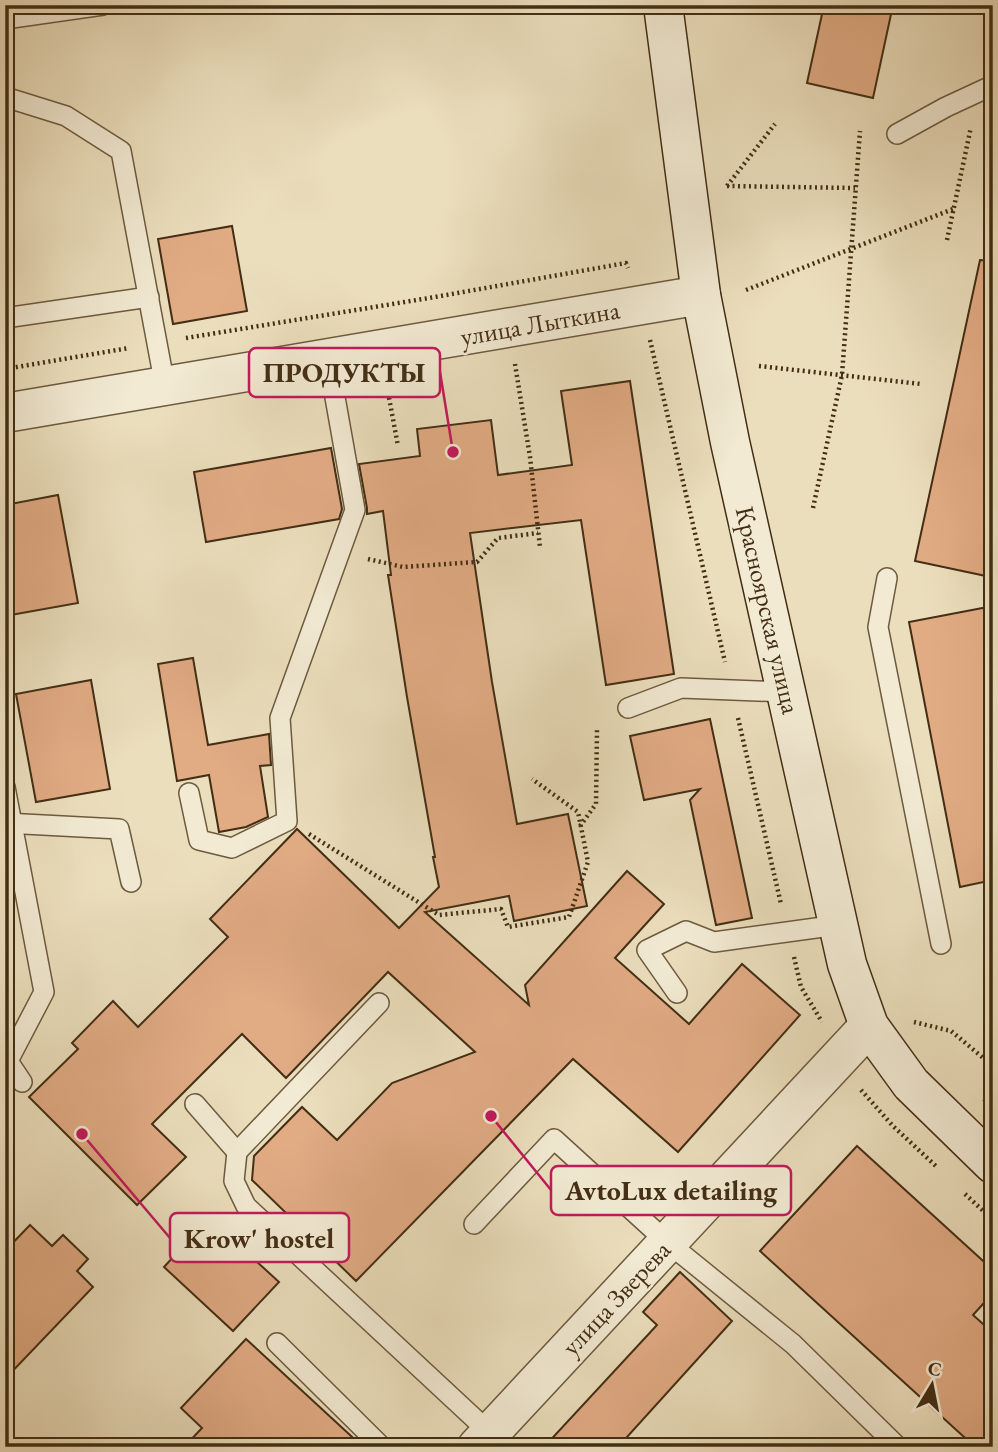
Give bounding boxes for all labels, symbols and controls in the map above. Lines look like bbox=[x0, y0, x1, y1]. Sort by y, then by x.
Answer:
street label: улица Лыткина bbox=[458, 292, 623, 354]
callout: ПРОДУКТЫ bbox=[249, 348, 440, 397]
text: ПРОДУКТЫ bbox=[263, 354, 425, 390]
street label: Красноярская улица bbox=[728, 503, 809, 718]
callout: AvtoLux detailing bbox=[551, 1166, 791, 1215]
text: AvtoLux detailing bbox=[564, 1172, 778, 1208]
callout: Krow' hostel bbox=[170, 1213, 349, 1262]
text: Krow' hostel bbox=[184, 1220, 334, 1256]
street label: улица Зверева bbox=[554, 1233, 678, 1363]
north arrow bbox=[897, 1350, 967, 1420]
text: С bbox=[926, 1355, 944, 1382]

